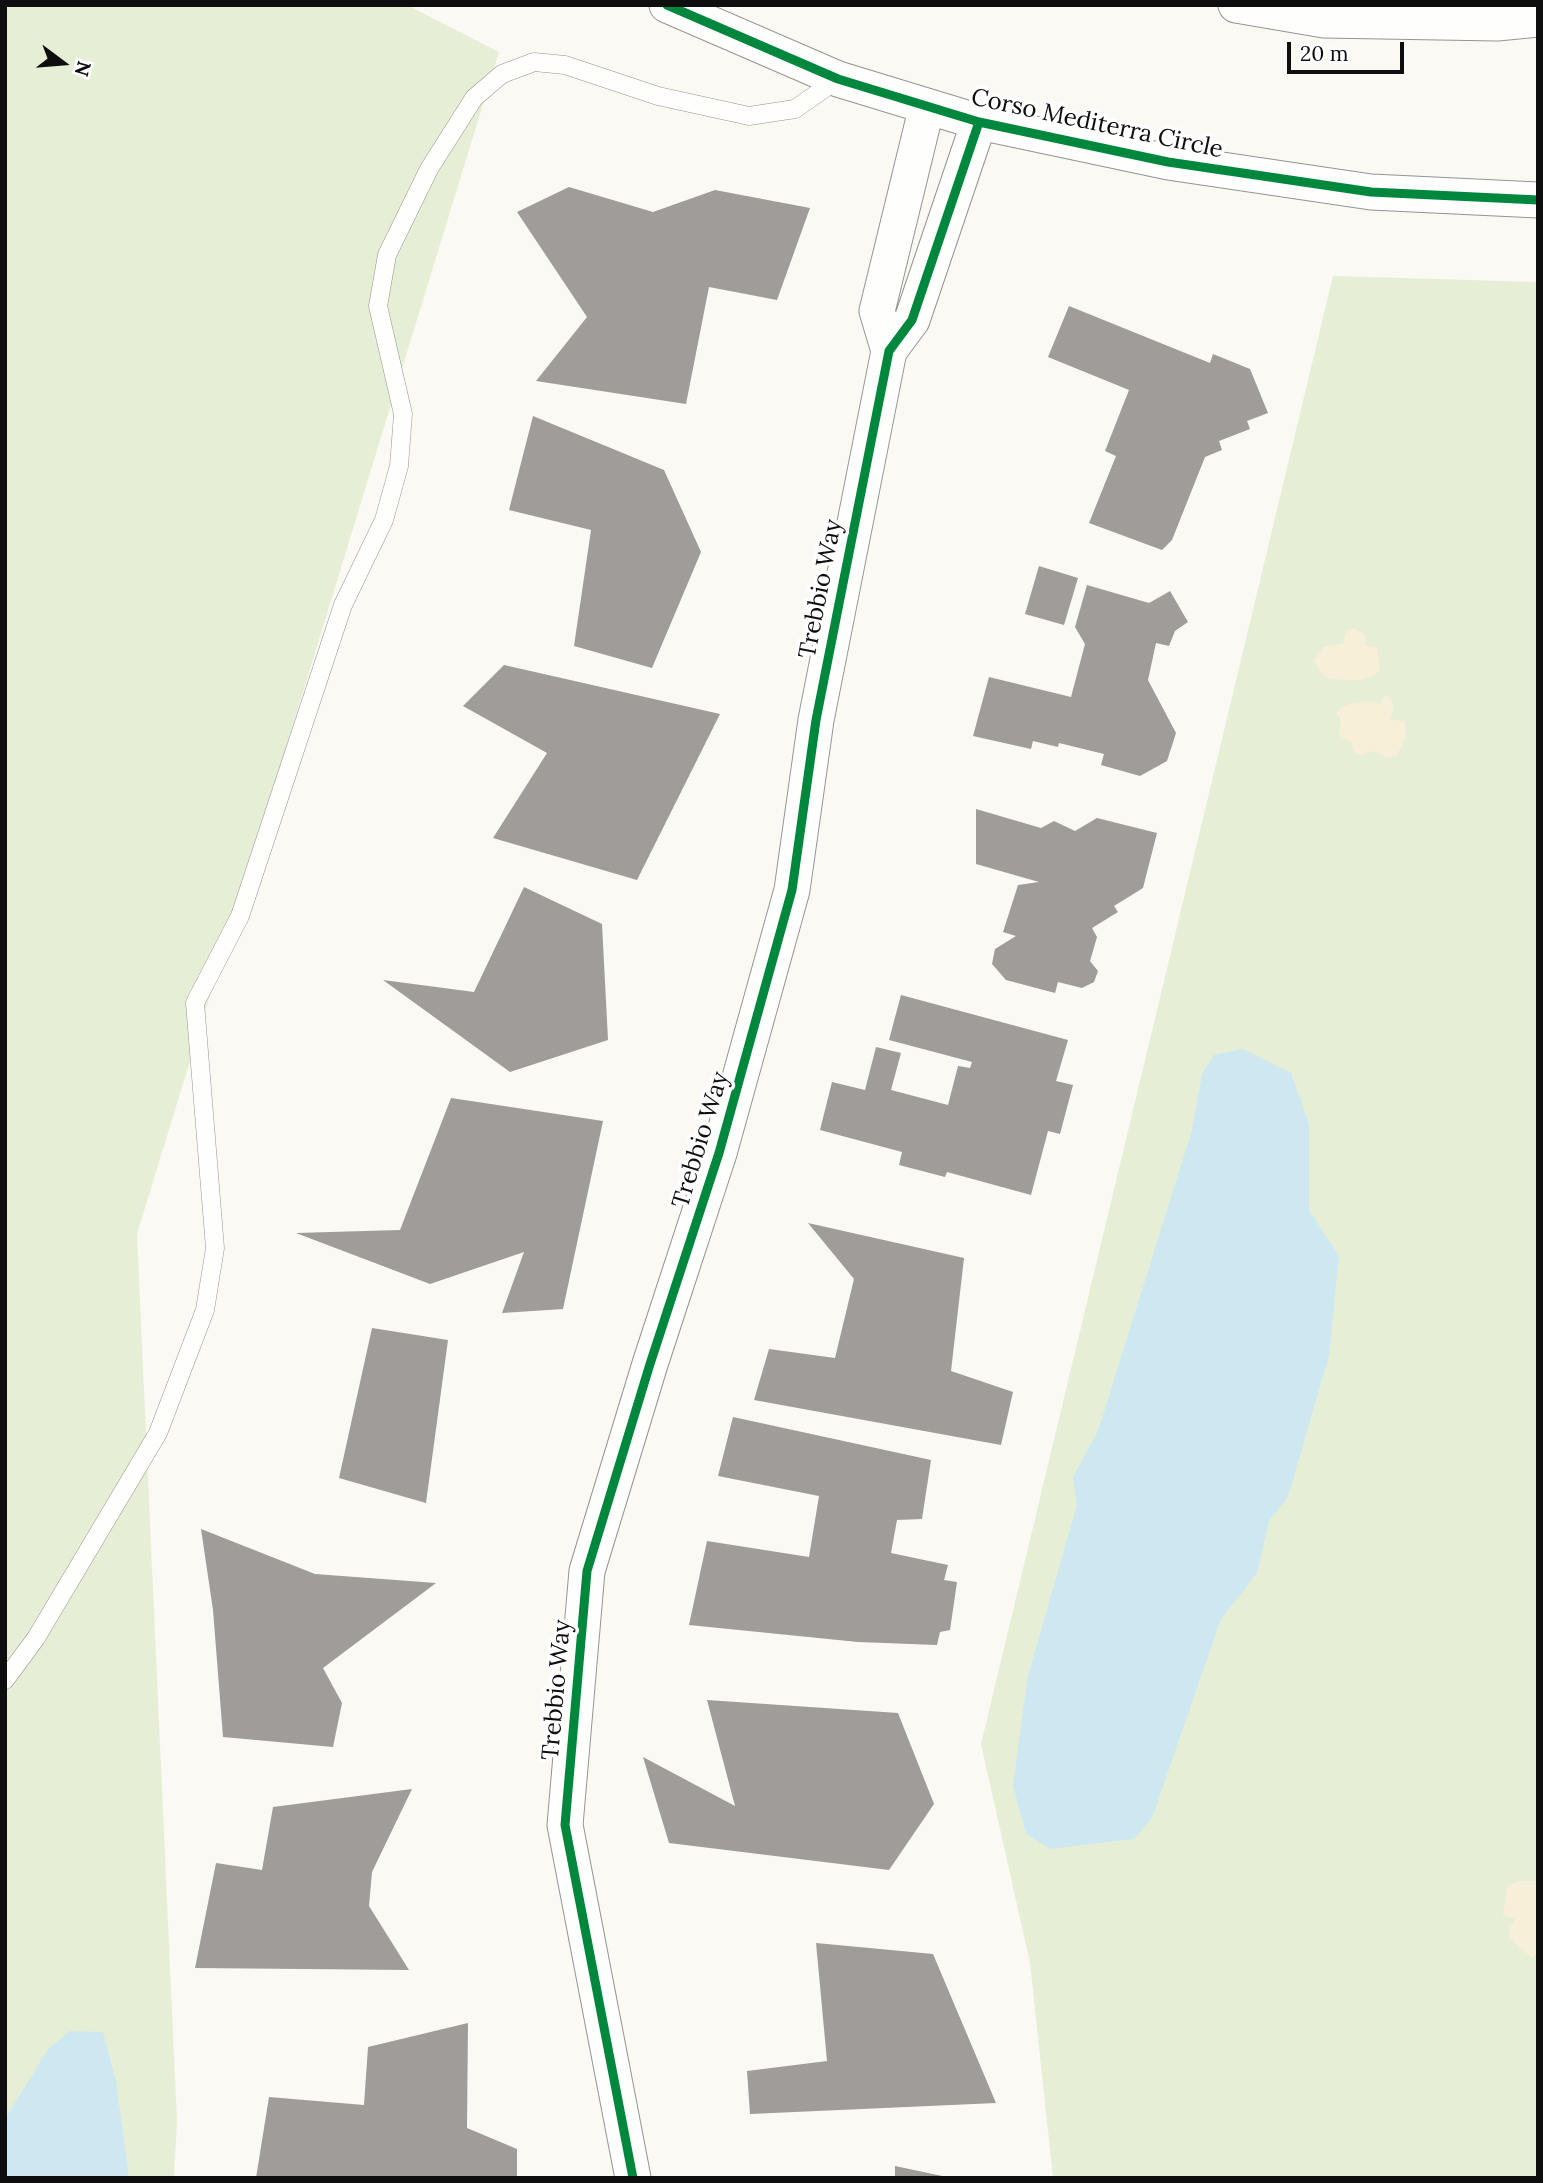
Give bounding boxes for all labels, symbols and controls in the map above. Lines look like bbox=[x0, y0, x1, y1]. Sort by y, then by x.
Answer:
north arrow bbox=[28, 28, 98, 98]
scale bar bbox=[1291, 28, 1408, 72]
text: 20 m bbox=[1300, 40, 1349, 67]
text: N bbox=[70, 58, 97, 79]
street label: Corso Mediterra Circle bbox=[969, 83, 1225, 165]
street label: Trebbio Way bbox=[793, 517, 849, 661]
street label: Trebbio Way bbox=[667, 1068, 735, 1212]
street label: Trebbio Way bbox=[537, 1619, 577, 1761]

